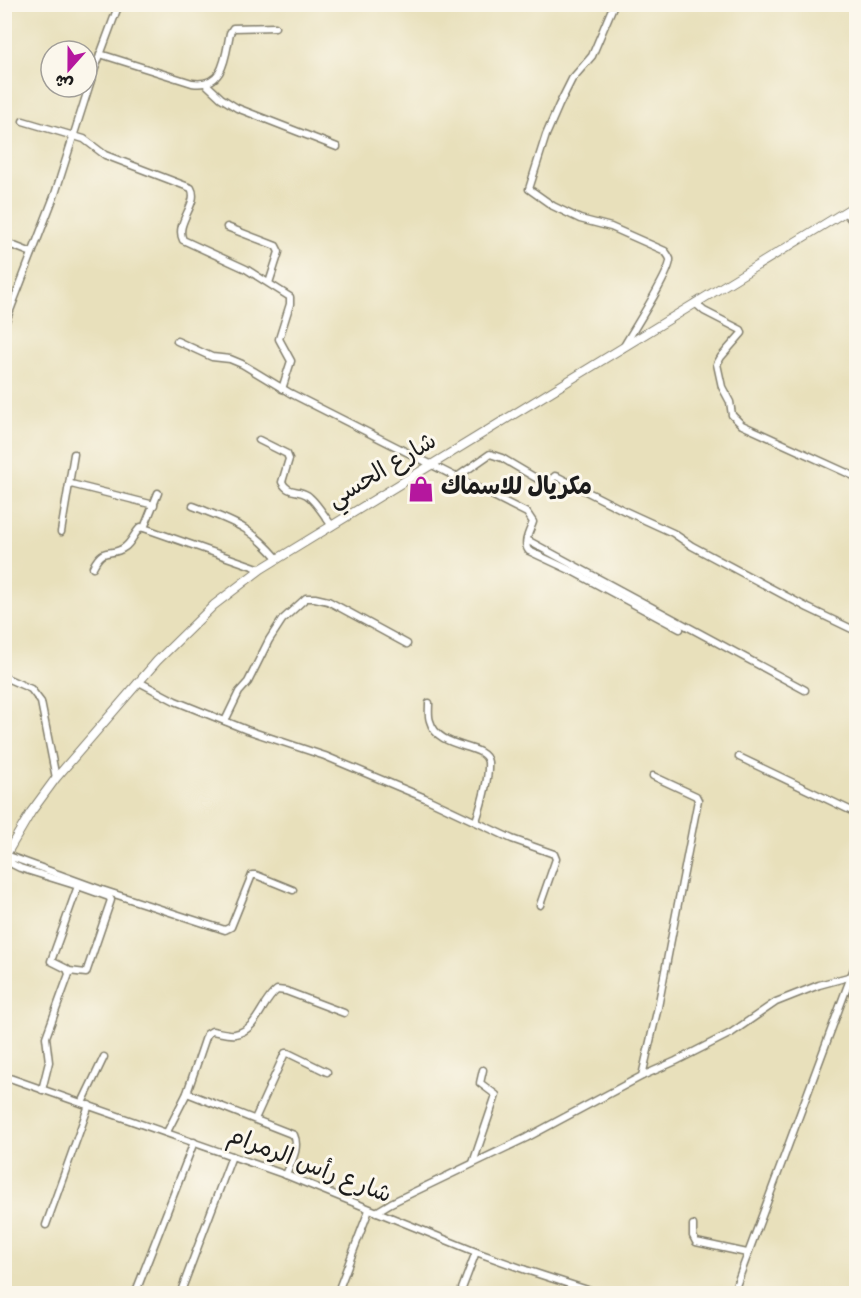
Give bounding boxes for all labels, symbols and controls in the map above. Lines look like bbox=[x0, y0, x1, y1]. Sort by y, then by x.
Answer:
north arrow bbox=[39, 39, 99, 99]
text: ش bbox=[52, 67, 77, 95]
street label: شارع الحسي bbox=[322, 426, 445, 519]
place label: مكريال للاسماك bbox=[441, 472, 592, 506]
shop icon: مكريال للاسماك bbox=[406, 474, 436, 504]
street label: شارع رأس الرمرام bbox=[222, 1119, 396, 1214]

